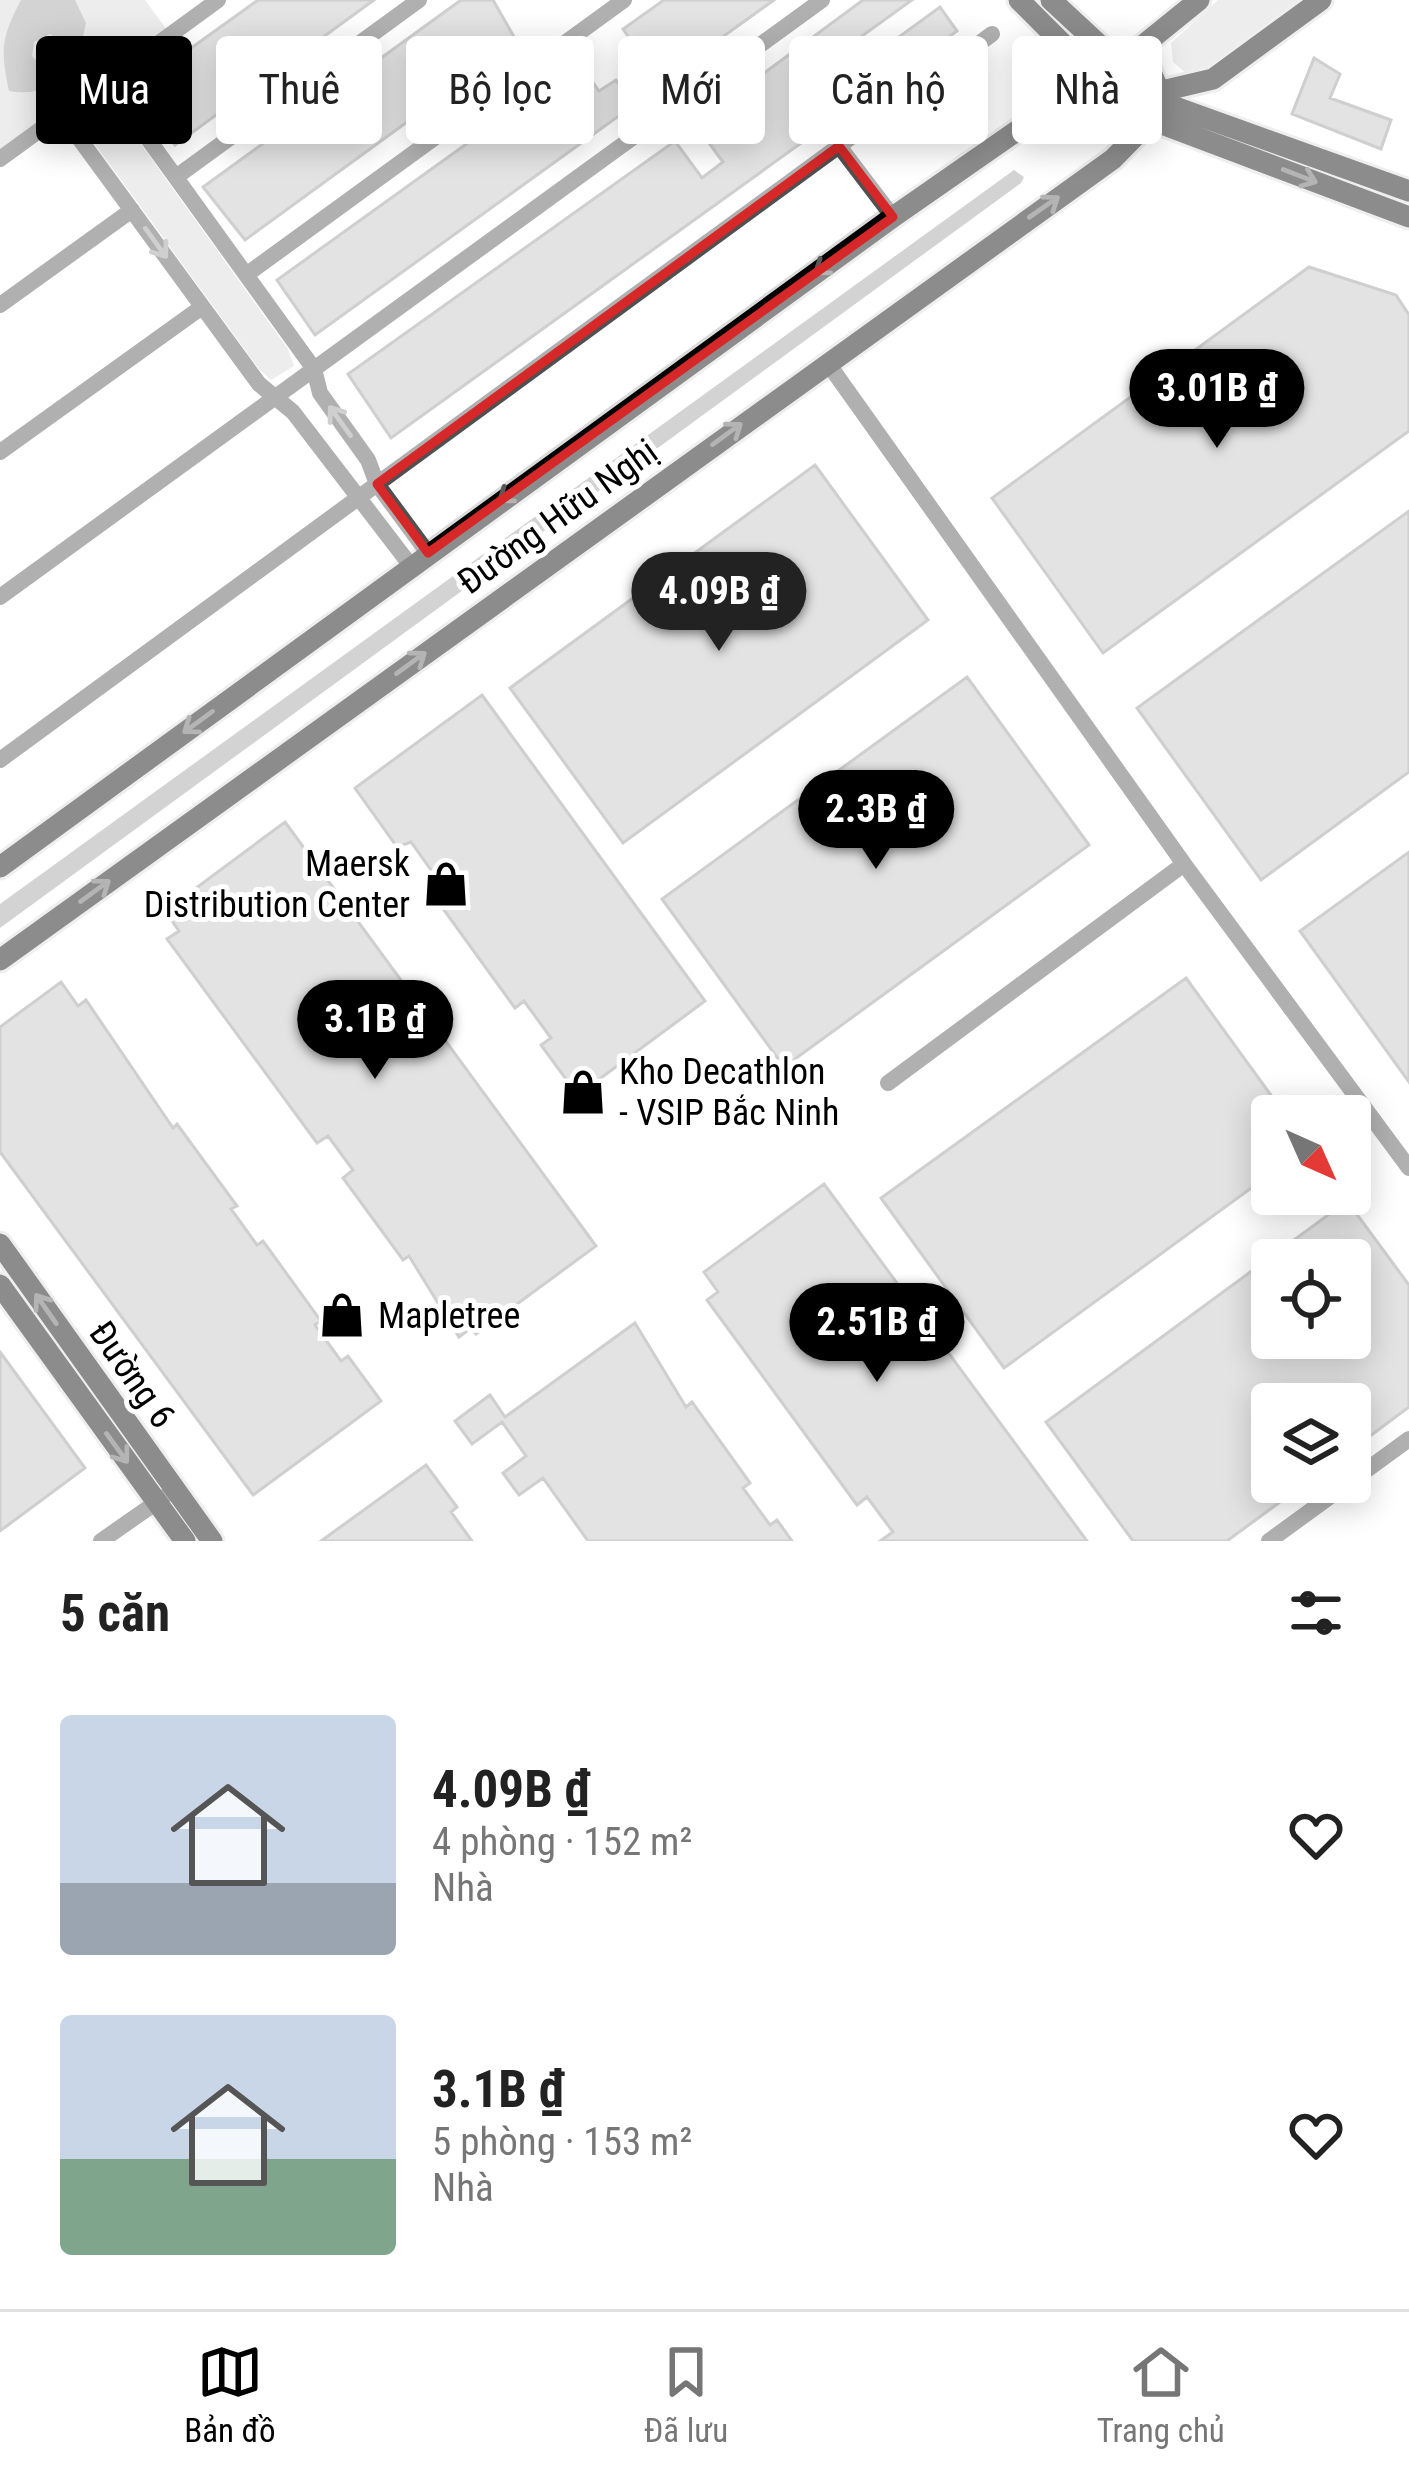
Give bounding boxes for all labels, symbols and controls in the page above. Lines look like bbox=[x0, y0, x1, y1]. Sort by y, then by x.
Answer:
chip: Mua bbox=[36, 36, 192, 144]
chip: Thuê bbox=[216, 36, 382, 144]
chip: Bộ lọc bbox=[406, 36, 594, 144]
chip: Mới bbox=[618, 36, 765, 144]
chip: Căn hộ bbox=[789, 36, 988, 144]
chip: Nhà bbox=[1012, 36, 1162, 144]
one-way arrow bbox=[1281, 167, 1318, 188]
one-way arrow bbox=[1027, 195, 1060, 221]
one-way arrow bbox=[143, 226, 168, 259]
one-way arrow bbox=[813, 250, 846, 275]
pin: 3.01B ₫ bbox=[1106, 349, 1328, 451]
text: 3.01B ₫ bbox=[1156, 365, 1278, 411]
one-way arrow bbox=[328, 406, 354, 438]
one-way arrow bbox=[710, 422, 743, 447]
street label: Đường Hữu Nghị bbox=[450, 430, 665, 603]
one-way arrow bbox=[497, 478, 530, 504]
pin: 4.09B ₫ bbox=[608, 552, 830, 654]
text: 4.09B ₫ bbox=[658, 568, 780, 614]
one-way arrow bbox=[394, 650, 427, 676]
one-way arrow bbox=[182, 708, 215, 734]
pin: 2.3B ₫ bbox=[778, 770, 974, 872]
text: 2.3B ₫ bbox=[825, 786, 927, 832]
place label: Maersk Distribution Center bbox=[144, 843, 410, 926]
shop icon: Maersk Distribution Center bbox=[421, 859, 471, 909]
one-way arrow bbox=[78, 879, 111, 905]
pin: 3.1B ₫ bbox=[277, 980, 473, 1082]
text: 3.1B ₫ bbox=[324, 996, 426, 1042]
place label: Kho Decathlon - VSIP Bắc Ninh bbox=[619, 1051, 839, 1134]
shop icon: Kho Decathlon - VSIP Bắc Ninh bbox=[558, 1067, 608, 1117]
north arrow bbox=[1251, 1095, 1371, 1215]
map controls bbox=[1251, 1095, 1371, 1503]
button: locate bbox=[1251, 1239, 1371, 1359]
pin: 2.51B ₫ bbox=[766, 1283, 988, 1385]
shop icon: Mapletree bbox=[317, 1290, 367, 1340]
one-way arrow bbox=[34, 1293, 59, 1326]
place label: Mapletree bbox=[378, 1295, 520, 1337]
text: 2.51B ₫ bbox=[816, 1299, 938, 1345]
street label: Đường 6 bbox=[81, 1313, 184, 1436]
button: layers bbox=[1251, 1383, 1371, 1503]
one-way arrow bbox=[104, 1431, 129, 1464]
icon: filters bbox=[1283, 1580, 1349, 1646]
text: 5 căn bbox=[60, 1584, 170, 1643]
text: 4.09B ₫ bbox=[432, 1760, 591, 1819]
icon: home bbox=[156, 1763, 300, 1907]
icon: heart bbox=[1283, 1802, 1349, 1868]
text: 4 phòng · 152 m² bbox=[432, 1819, 692, 1865]
text: Nhà bbox=[432, 1865, 494, 1911]
text: 3.1B ₫ bbox=[432, 2060, 565, 2119]
icon: home bbox=[156, 2063, 300, 2207]
icon: heart bbox=[1283, 2102, 1349, 2168]
text: 5 phòng · 153 m² bbox=[432, 2119, 692, 2165]
text: Nhà bbox=[432, 2165, 494, 2211]
tab: Bản đồ bbox=[184, 2339, 276, 2450]
tab: Đã lưu bbox=[644, 2339, 728, 2450]
tab: Trang chủ bbox=[1097, 2339, 1225, 2450]

